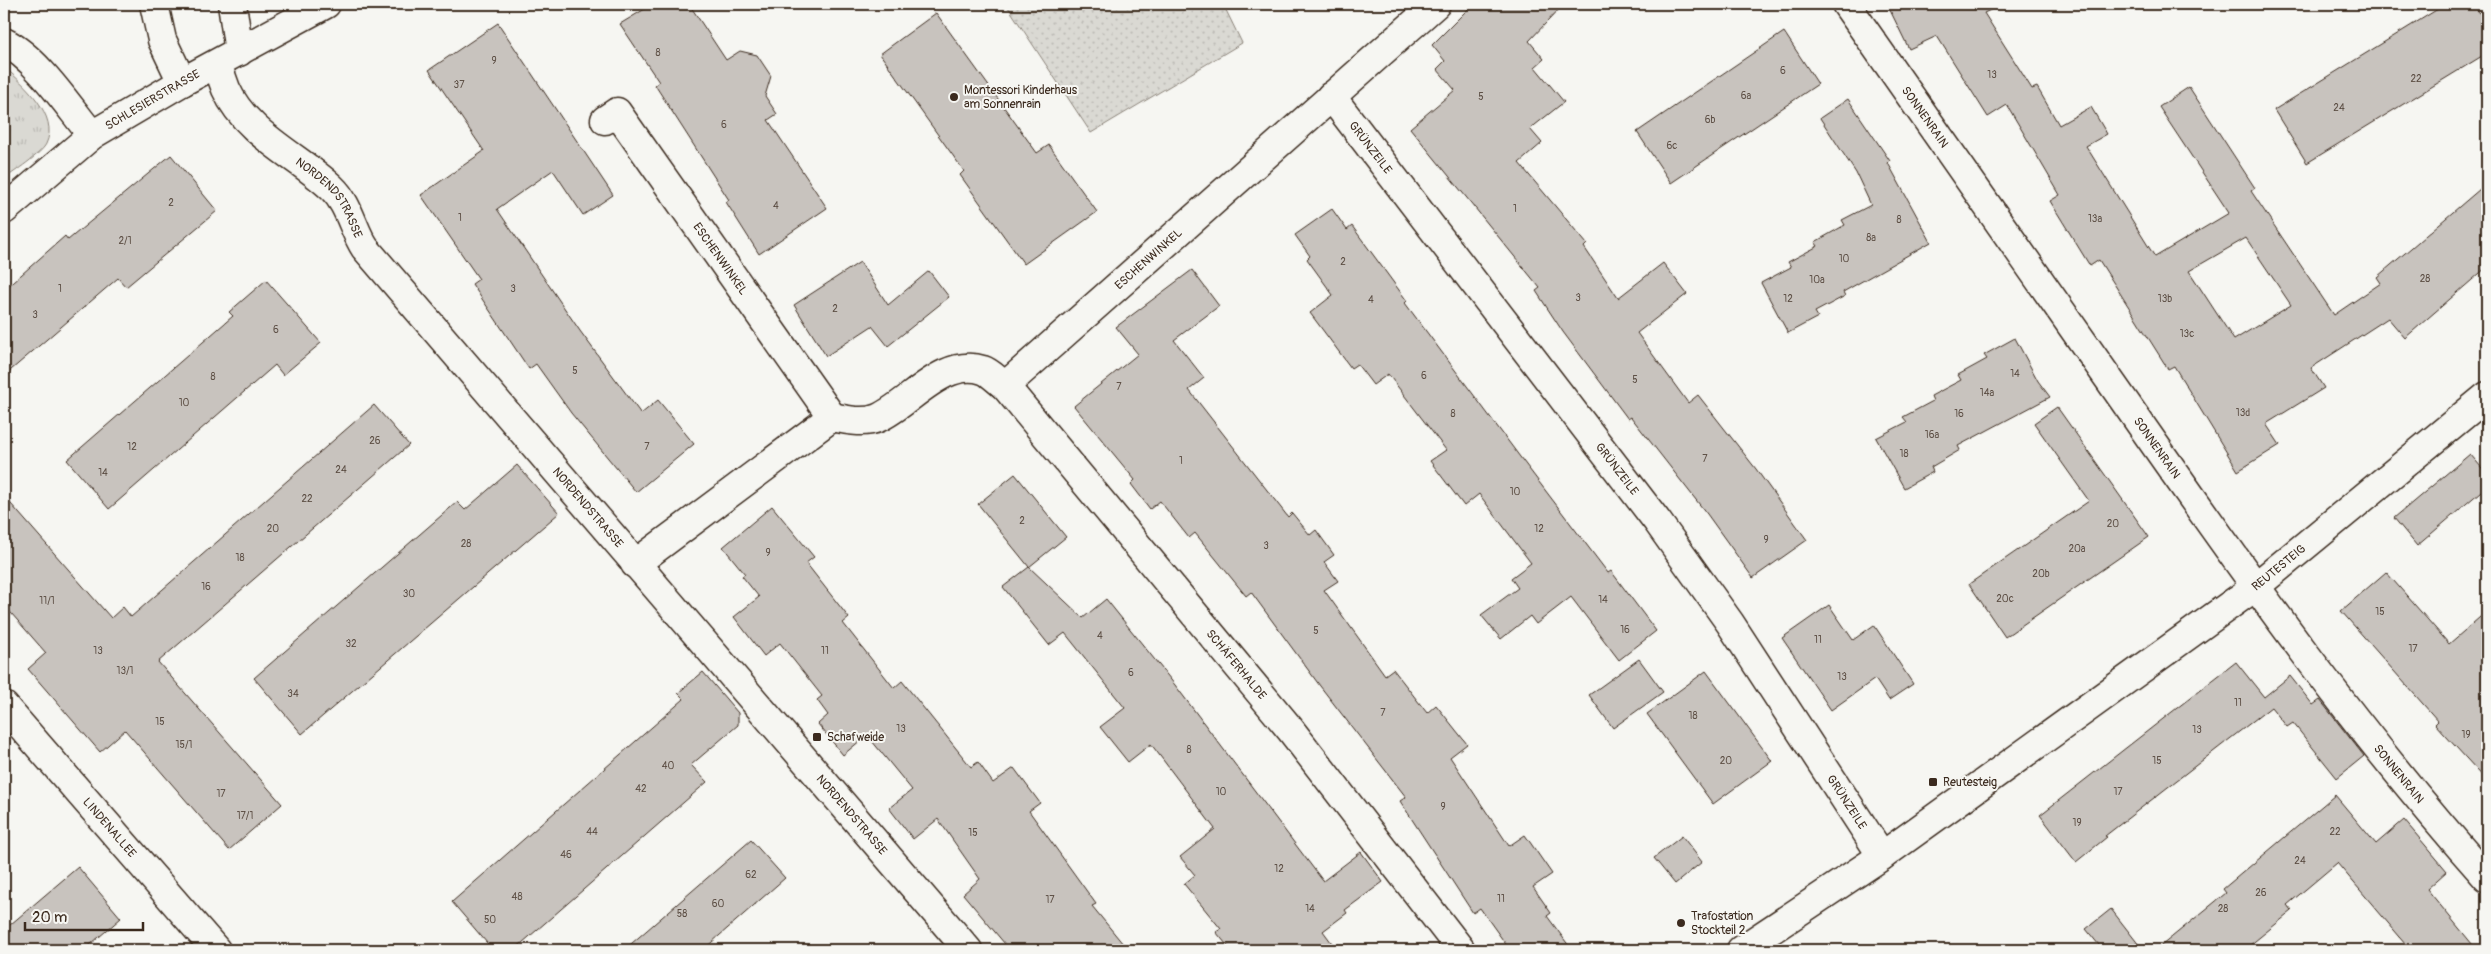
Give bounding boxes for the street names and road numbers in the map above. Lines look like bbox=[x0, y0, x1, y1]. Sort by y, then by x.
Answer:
street label: SCHLESIERSTRASSE bbox=[103, 67, 203, 134]
street label: SONNENRAIN bbox=[1898, 84, 1952, 151]
street label: GRÜNZEILE bbox=[1345, 119, 1395, 177]
street label: NORDENDSTRASSE bbox=[292, 155, 365, 240]
street label: ESCHENWINKEL bbox=[689, 220, 751, 298]
street label: ESCHENWINKEL bbox=[1112, 225, 1186, 293]
street label: SONNENRAIN bbox=[2130, 414, 2183, 482]
street label: GRÜNZEILE bbox=[1592, 440, 1642, 498]
street label: NORDENDSTRASSE bbox=[549, 465, 626, 551]
street label: REUTESTEIG bbox=[2249, 541, 2309, 594]
street label: SCHÄFERHALDE bbox=[1203, 627, 1269, 703]
street label: SONNENRAIN bbox=[2370, 742, 2427, 807]
street label: NORDENDSTRASSE bbox=[813, 772, 890, 858]
street label: GRÜNZEILE bbox=[1823, 772, 1870, 833]
street label: LINDENALLEE bbox=[79, 795, 139, 861]

